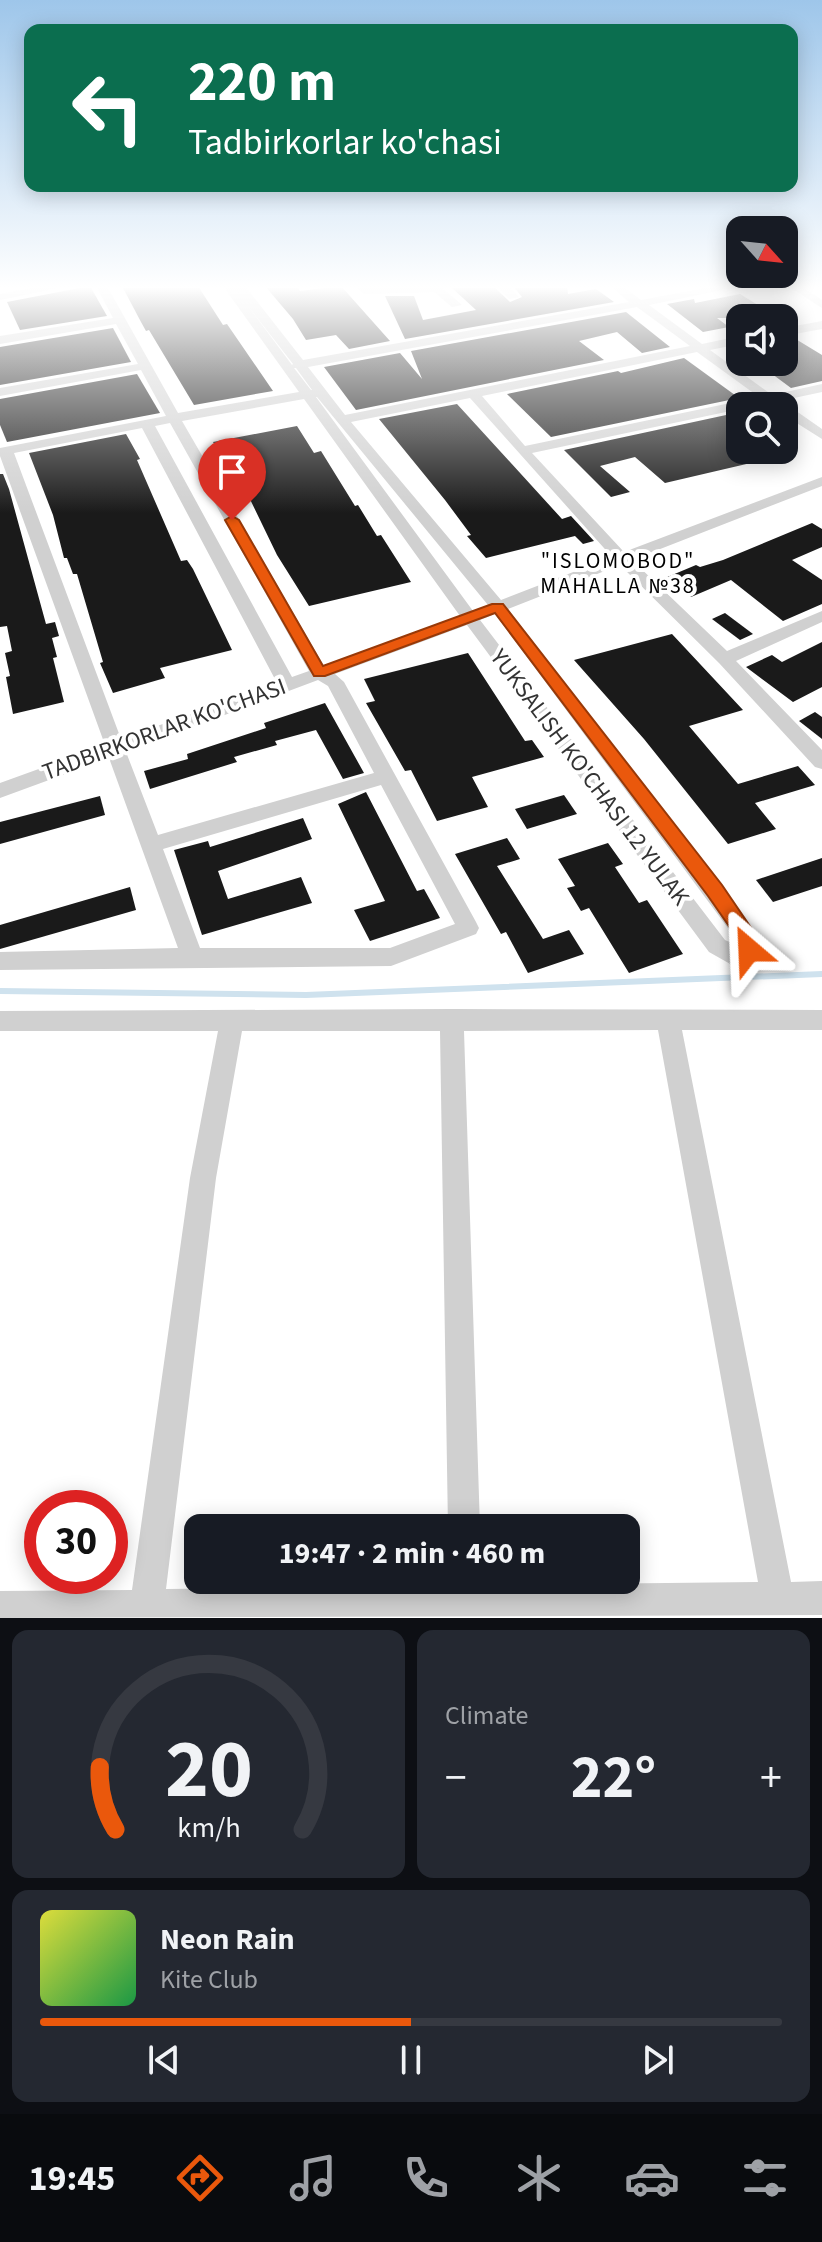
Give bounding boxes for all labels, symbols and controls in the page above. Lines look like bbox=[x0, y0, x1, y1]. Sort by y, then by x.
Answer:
text: 220 m bbox=[188, 43, 336, 122]
icon: left bbox=[56, 56, 160, 160]
text: Tadbirkorlar ko'chasi bbox=[188, 117, 502, 168]
north arrow bbox=[726, 216, 798, 288]
map controls bbox=[726, 216, 798, 464]
button: sound bbox=[726, 304, 798, 376]
button: search bbox=[726, 392, 798, 464]
pin bbox=[198, 438, 266, 520]
icon: arrive bbox=[210, 450, 254, 494]
district label: "ISLOMOBOD" MAHALLA №38 bbox=[540, 545, 696, 602]
street label: YUKSALISH KO'CHASI 12 YULAK bbox=[481, 641, 698, 913]
street label: TADBIRKORLAR KO'CHASI bbox=[38, 669, 291, 790]
position arrow bbox=[707, 908, 791, 992]
speed limit sign: 30 bbox=[24, 1490, 128, 1594]
text: 19:47 · 2 min · 460 m bbox=[279, 1532, 545, 1575]
text: Climate bbox=[445, 1697, 529, 1734]
text: 20 bbox=[165, 1711, 252, 1829]
text: 22° bbox=[571, 1736, 656, 1821]
text: − bbox=[445, 1747, 467, 1810]
text: + bbox=[760, 1747, 782, 1810]
text: km/h bbox=[177, 1808, 240, 1848]
text: Neon Rain bbox=[160, 1918, 295, 1961]
text: Kite Club bbox=[160, 1961, 258, 1998]
icon: previous bbox=[142, 2038, 186, 2082]
icon: pause bbox=[389, 2038, 433, 2082]
icon: next bbox=[636, 2038, 680, 2082]
icon: directions bbox=[172, 2150, 228, 2206]
icon: music bbox=[285, 2150, 341, 2206]
icon: phone bbox=[398, 2150, 454, 2206]
icon: climate bbox=[511, 2150, 567, 2206]
icon: car bbox=[624, 2150, 680, 2206]
icon: filters bbox=[737, 2150, 793, 2206]
text: 19:45 bbox=[29, 2153, 115, 2204]

